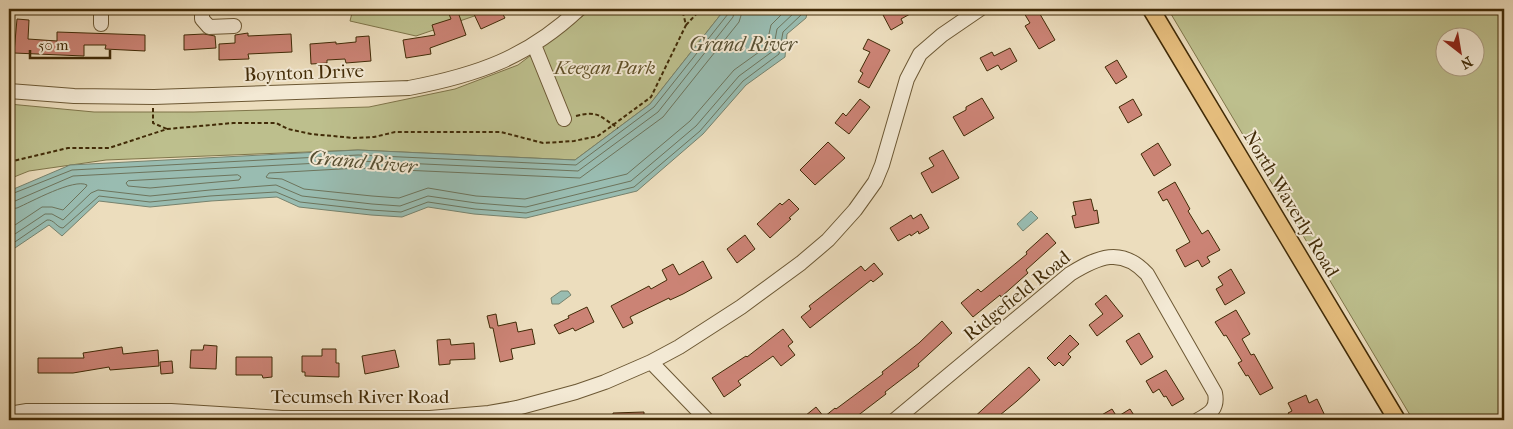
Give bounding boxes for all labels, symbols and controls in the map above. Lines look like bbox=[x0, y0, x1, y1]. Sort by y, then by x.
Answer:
scale bar bbox=[30, 28, 110, 60]
north arrow bbox=[1436, 28, 1486, 78]
water label: Grand River bbox=[689, 33, 799, 56]
text: 50 m bbox=[38, 36, 69, 54]
text: N bbox=[1457, 53, 1475, 73]
park label: Keegan Park bbox=[552, 57, 656, 79]
street label: Boynton Drive bbox=[244, 60, 364, 86]
street label: North Waverly Road bbox=[1239, 127, 1344, 282]
water label: Grand River bbox=[308, 146, 420, 178]
street label: Ridgefield Road bbox=[959, 246, 1075, 346]
street label: Tecumseh River Road bbox=[271, 386, 450, 408]

